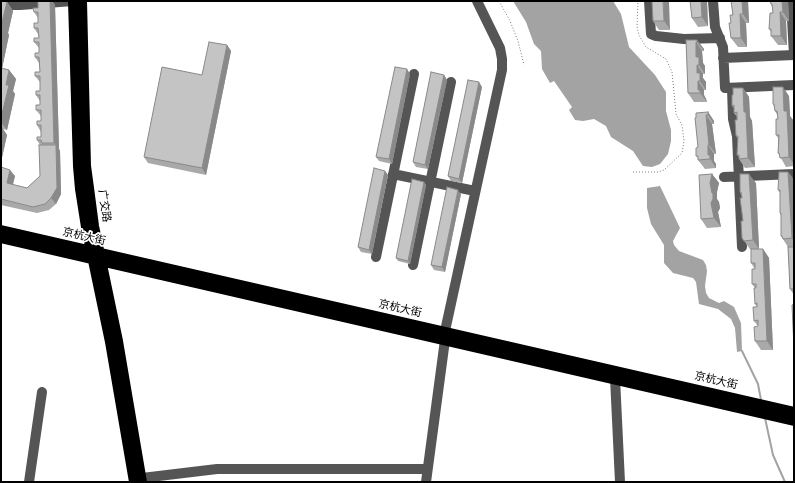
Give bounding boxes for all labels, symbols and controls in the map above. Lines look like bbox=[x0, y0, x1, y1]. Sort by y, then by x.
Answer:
street label: 广交路 bbox=[95, 189, 113, 223]
street label: 京杭大街 bbox=[61, 226, 107, 248]
street label: 京杭大街 bbox=[377, 298, 423, 320]
street label: 京杭大街 bbox=[693, 370, 739, 392]

